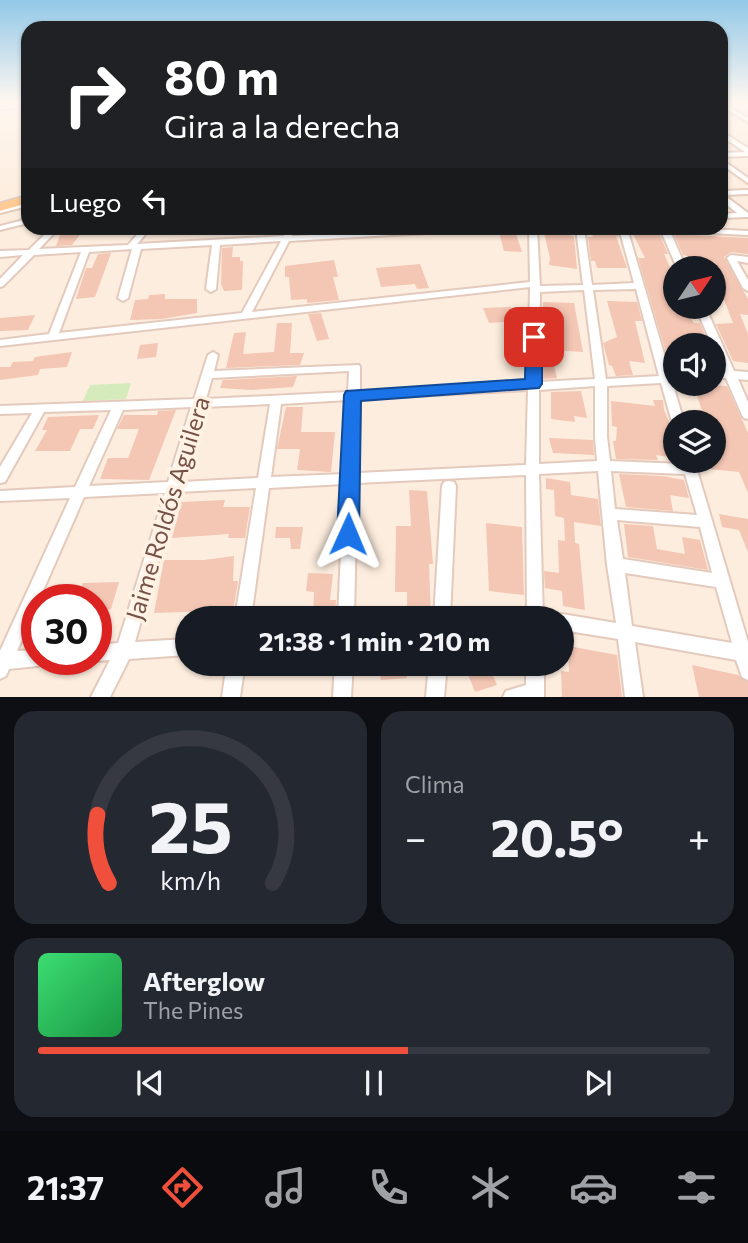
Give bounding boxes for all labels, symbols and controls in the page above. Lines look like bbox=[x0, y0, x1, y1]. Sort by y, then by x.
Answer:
text: 80 m bbox=[164, 45, 279, 105]
icon: right bbox=[49, 49, 140, 140]
text: Gira a la derecha bbox=[164, 105, 400, 145]
icon: left bbox=[136, 182, 174, 220]
text: Luego bbox=[49, 186, 122, 217]
north arrow bbox=[663, 256, 726, 318]
map controls bbox=[663, 256, 726, 473]
pin bbox=[504, 307, 564, 367]
icon: arrive bbox=[515, 318, 553, 356]
button: sound bbox=[663, 333, 726, 396]
street label: Jaime Roldós Aguilera bbox=[119, 393, 215, 623]
button: layers bbox=[663, 410, 726, 473]
position arrow bbox=[311, 497, 385, 571]
speed limit sign: 30 bbox=[21, 584, 112, 675]
text: 21:38 · 1 min · 210 m bbox=[259, 625, 490, 656]
text: Clima bbox=[405, 770, 465, 798]
text: 25 bbox=[149, 780, 232, 869]
text: 20.5° bbox=[490, 804, 624, 868]
text: − bbox=[405, 813, 427, 860]
text: + bbox=[688, 813, 710, 860]
text: km/h bbox=[160, 865, 221, 895]
text: Afterglow bbox=[143, 965, 265, 996]
text: The Pines bbox=[143, 996, 244, 1024]
icon: previous bbox=[131, 1064, 169, 1102]
icon: pause bbox=[355, 1064, 393, 1102]
icon: next bbox=[579, 1064, 617, 1102]
icon: directions bbox=[158, 1163, 207, 1212]
icon: music bbox=[261, 1163, 310, 1212]
icon: phone bbox=[364, 1163, 413, 1212]
icon: climate bbox=[466, 1163, 515, 1212]
icon: car bbox=[569, 1163, 618, 1212]
icon: filters bbox=[672, 1163, 721, 1212]
text: 21:37 bbox=[27, 1167, 104, 1207]

